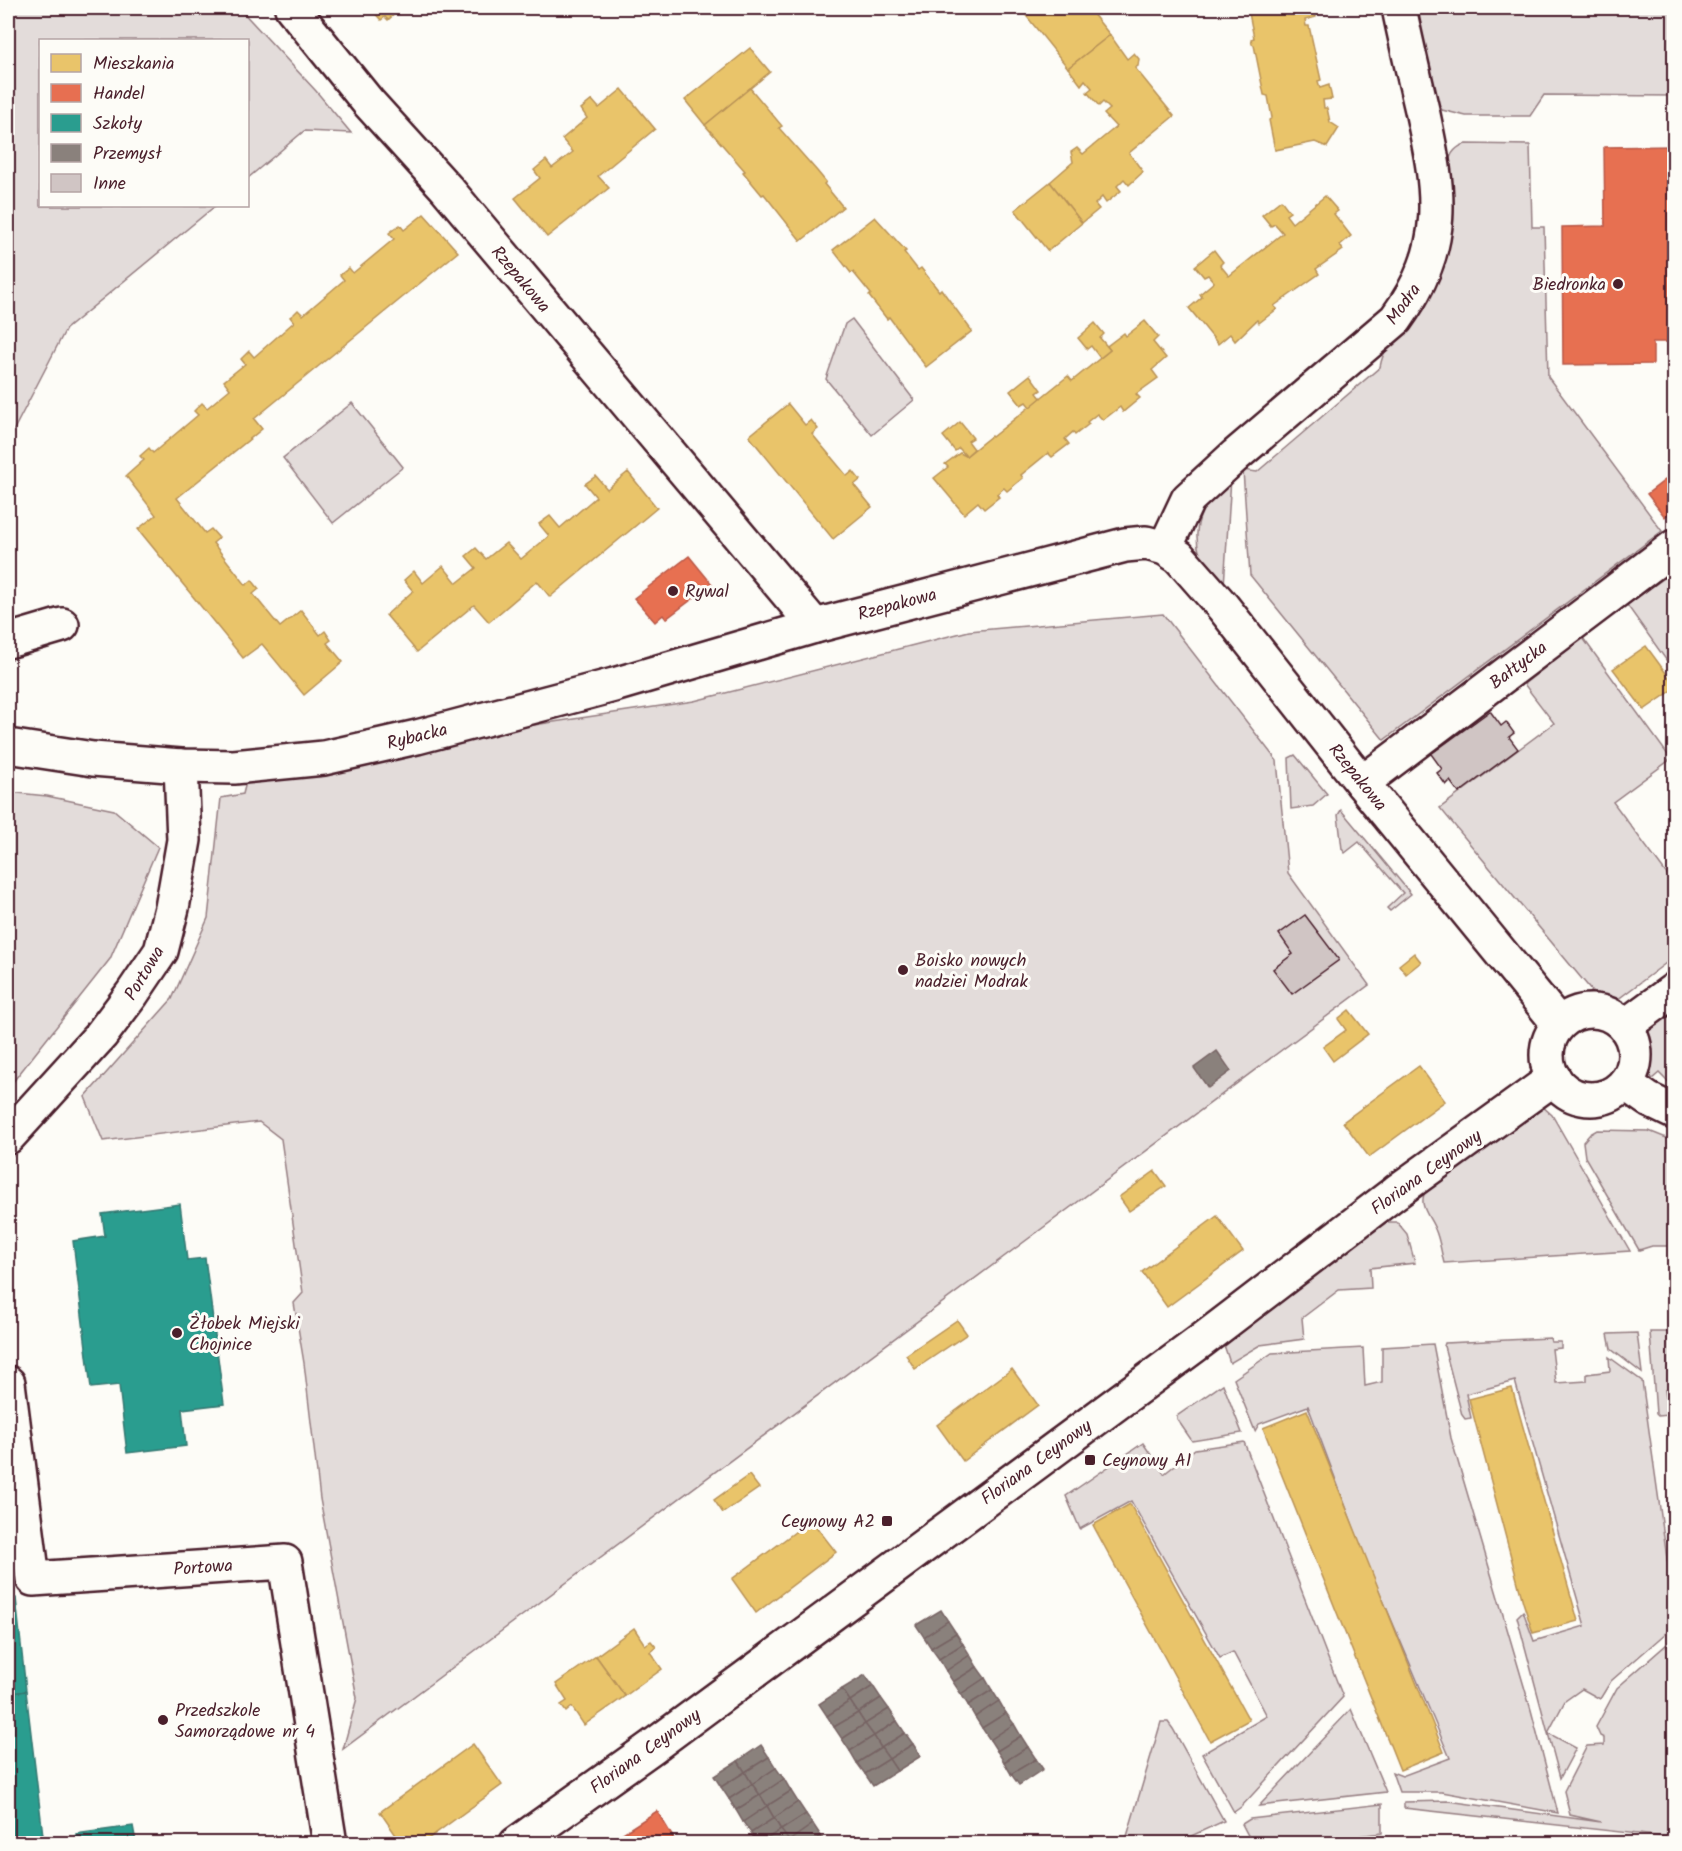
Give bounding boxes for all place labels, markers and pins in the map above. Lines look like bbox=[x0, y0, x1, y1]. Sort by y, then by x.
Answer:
place label: Biedronka bbox=[1533, 271, 1606, 300]
marker: Biedronka bbox=[1611, 277, 1625, 291]
place label: Rywal bbox=[685, 578, 730, 607]
marker: Rywal bbox=[666, 584, 680, 598]
place label: Boisko nowych nadziei Modrak bbox=[915, 947, 1029, 997]
marker: Boisko nowych nadziei Modrak bbox=[896, 963, 910, 977]
place label: Żłobek Miejski Chojnice bbox=[189, 1310, 300, 1360]
marker: Żłobek Miejski Chojnice bbox=[170, 1326, 184, 1340]
place label: Ceynowy A1 bbox=[1102, 1447, 1191, 1476]
marker: Ceynowy A1 bbox=[1083, 1453, 1097, 1467]
place label: Ceynowy A2 bbox=[781, 1508, 875, 1537]
marker: Ceynowy A2 bbox=[880, 1514, 894, 1528]
place label: Przedszkole Samorządowe nr 4 bbox=[175, 1697, 315, 1747]
marker: Przedszkole Samorządowe nr 4 bbox=[156, 1713, 170, 1727]

